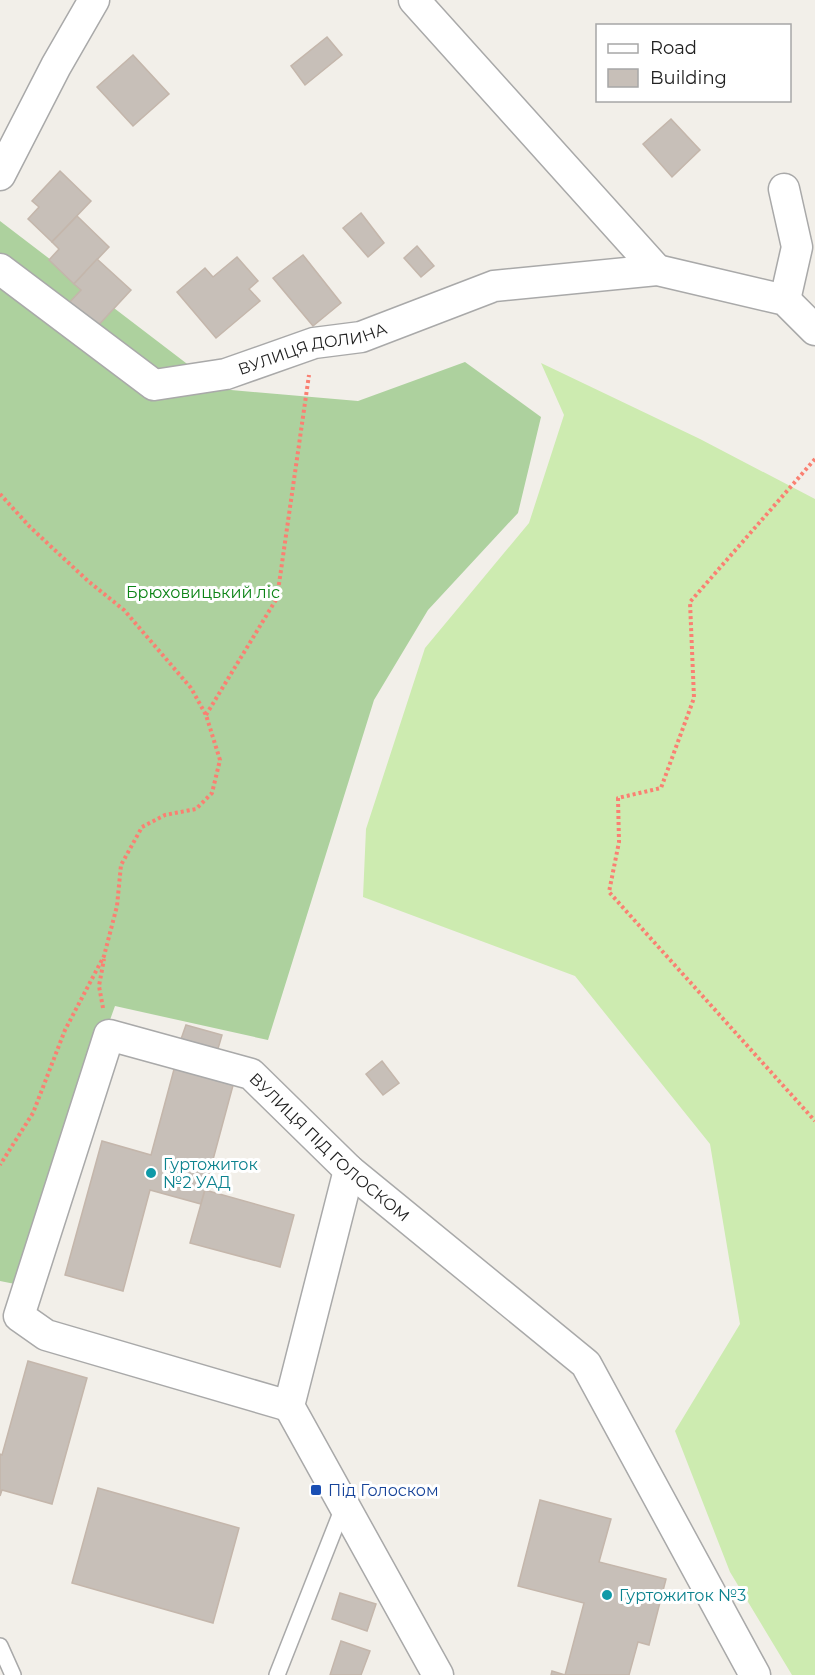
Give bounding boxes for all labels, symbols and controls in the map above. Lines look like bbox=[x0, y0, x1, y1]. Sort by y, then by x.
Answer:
legend bbox=[596, 24, 791, 102]
text: Road bbox=[650, 37, 697, 59]
text: Building bbox=[650, 67, 727, 89]
street label: ВУЛИЦЯ ДОЛИНА bbox=[236, 319, 390, 379]
park label: Брюховицький ліс bbox=[126, 583, 280, 602]
street label: ВУЛИЦЯ ПІД ГОЛОСКОМ bbox=[246, 1069, 413, 1226]
place label: Гуртожиток №2 УАД bbox=[163, 1155, 258, 1192]
marker: Гуртожиток №2 УАД bbox=[144, 1166, 158, 1180]
place label: Під Голоском bbox=[328, 1481, 439, 1500]
marker: Під Голоском bbox=[309, 1483, 323, 1497]
place label: Гуртожиток №3 bbox=[619, 1586, 746, 1605]
marker: Гуртожиток №3 bbox=[600, 1588, 614, 1602]

